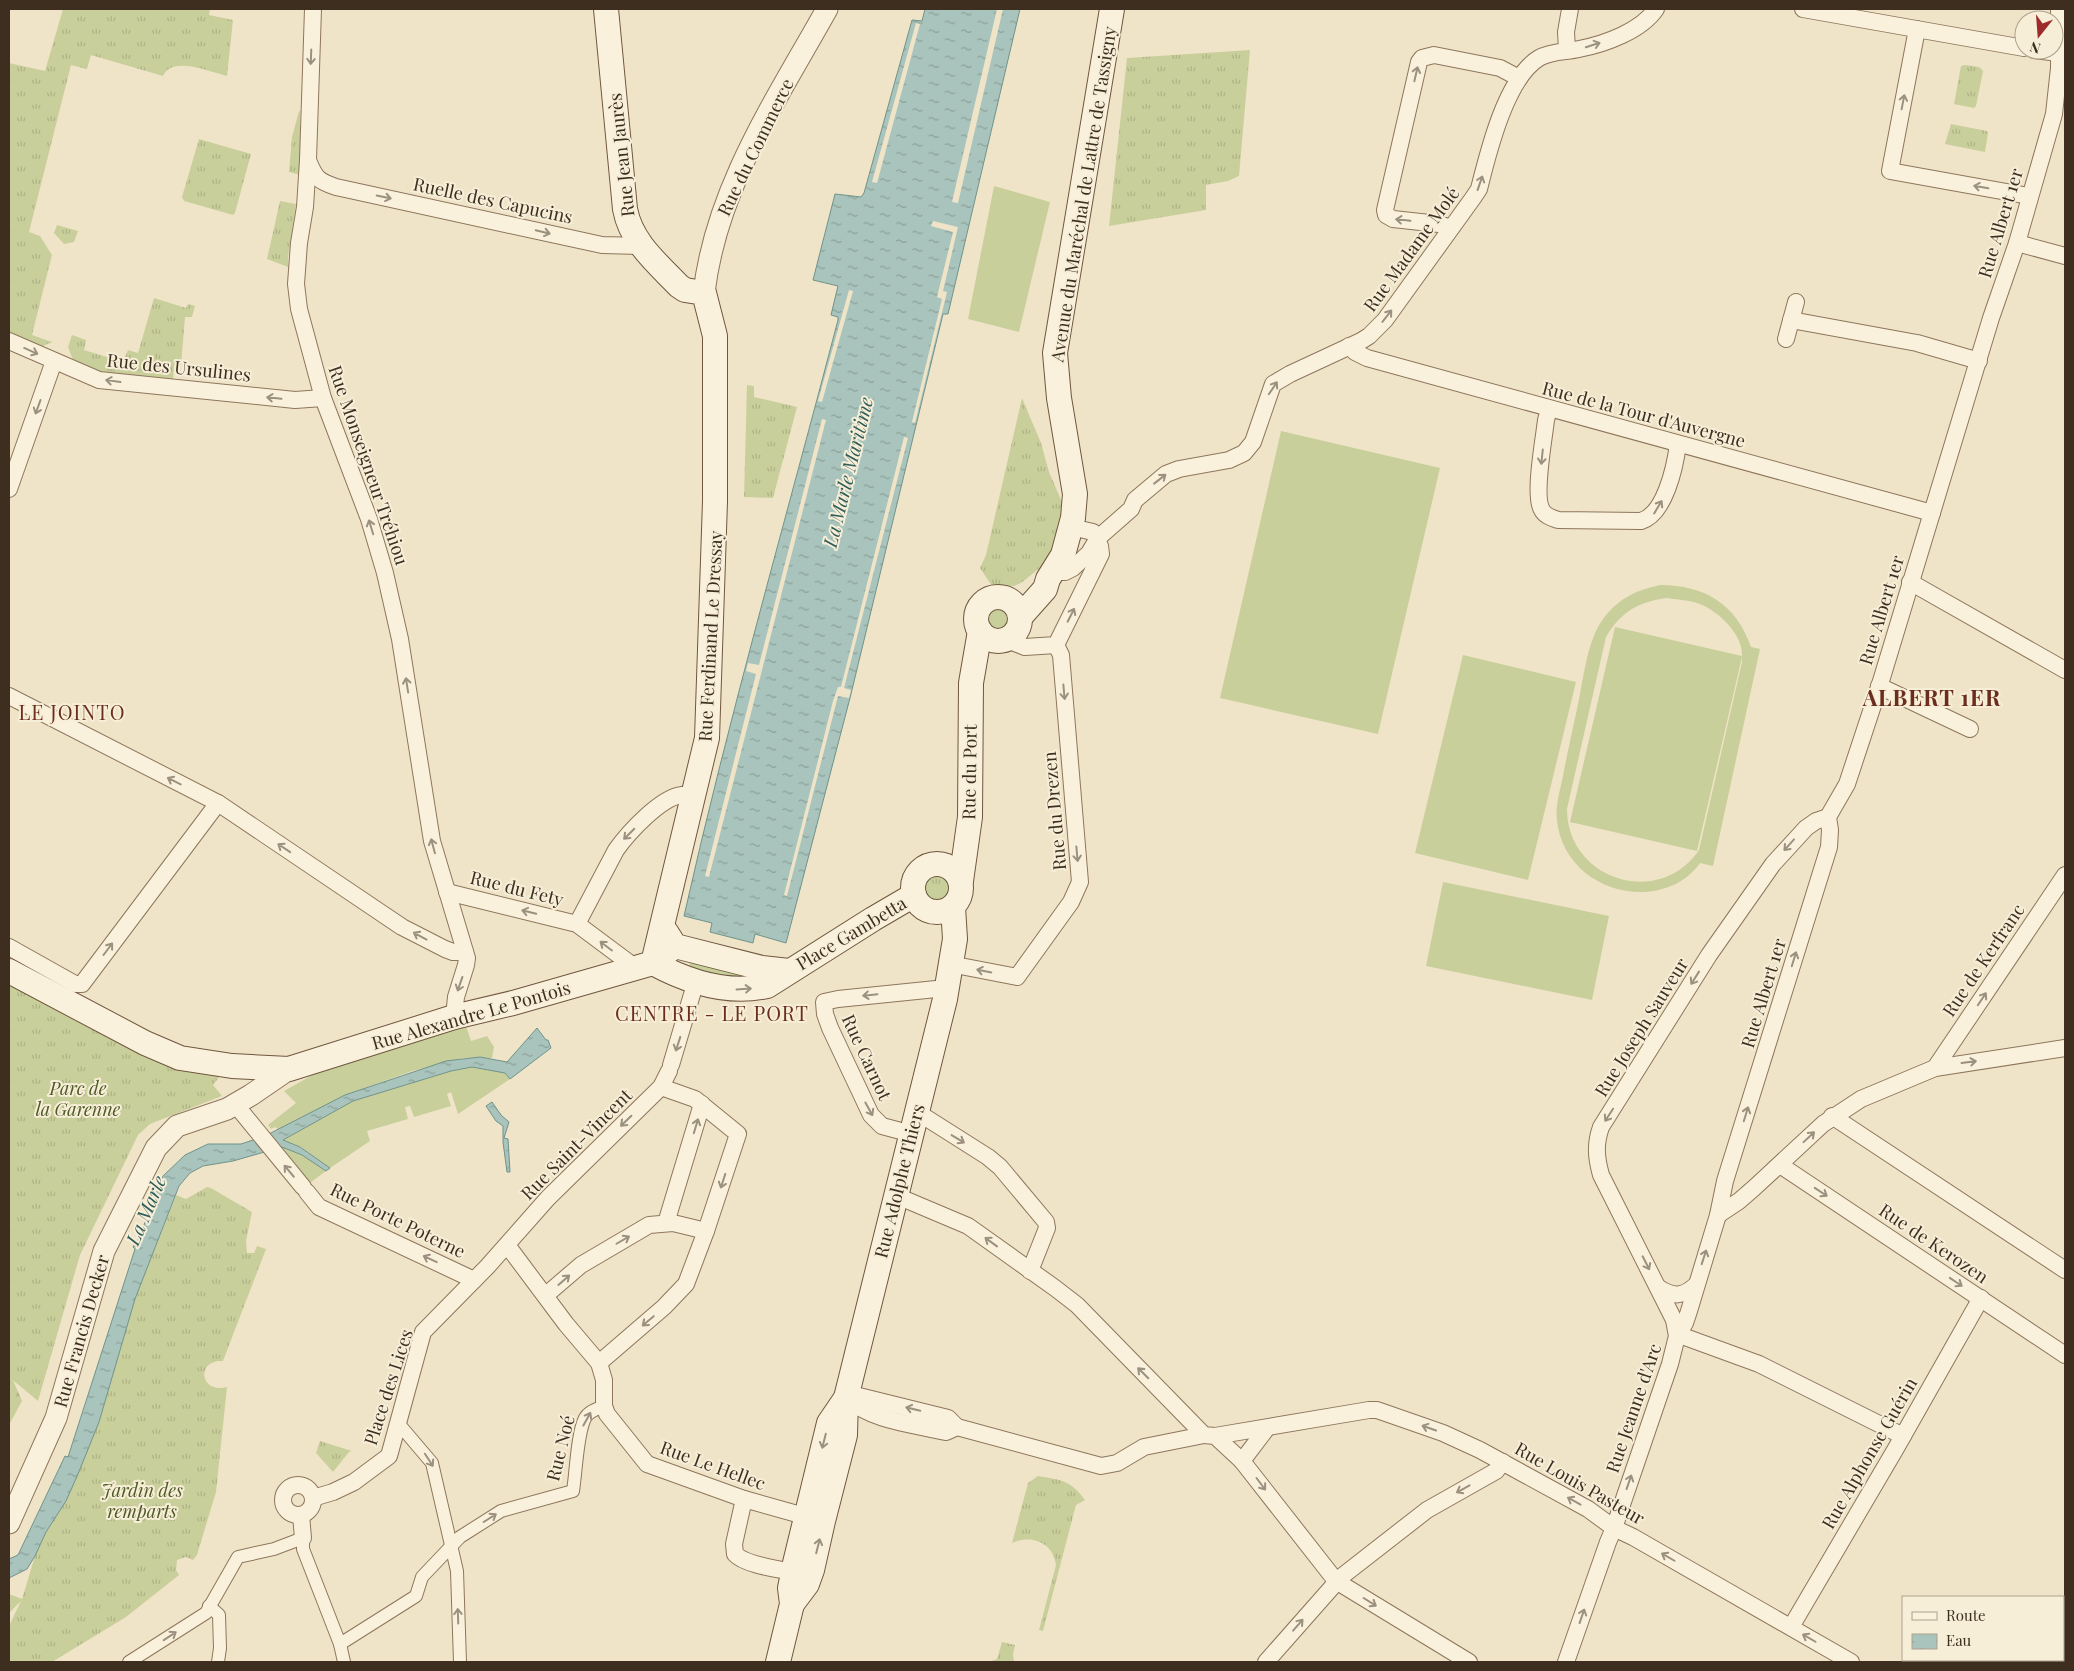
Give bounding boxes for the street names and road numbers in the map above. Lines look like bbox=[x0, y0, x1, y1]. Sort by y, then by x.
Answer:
street label: Avenue du Maréchal de Lattre de Tassigny bbox=[1044, 25, 1121, 364]
street label: Rue du Commerce bbox=[711, 74, 799, 220]
street label: Rue Jean Jaurès bbox=[603, 92, 639, 218]
street label: Rue Albert 1er bbox=[1972, 165, 2028, 281]
street label: Ruelle des Capucins bbox=[411, 171, 575, 229]
street label: Rue Madame Molé bbox=[1358, 182, 1464, 316]
street label: Rue des Ursulines bbox=[106, 348, 252, 386]
street label: Rue Monseigneur Tréhiou bbox=[324, 362, 415, 569]
street label: Rue de la Tour d'Auvergne bbox=[1540, 375, 1748, 453]
street label: Rue Ferdinand Le Dressay bbox=[692, 530, 728, 742]
street label: Rue Albert 1er bbox=[1853, 552, 1909, 668]
street label: Rue du Port bbox=[956, 723, 982, 820]
street label: Rue du Drezen bbox=[1037, 750, 1071, 871]
street label: Rue du Fety bbox=[468, 865, 566, 911]
street label: Place Gambetta bbox=[791, 891, 911, 975]
street label: Rue de Kerfranc bbox=[1936, 899, 2030, 1021]
street label: Rue Albert 1er bbox=[1735, 935, 1791, 1051]
street label: Rue Joseph Sauveur bbox=[1589, 953, 1693, 1101]
street label: Rue Alexandre Le Pontois bbox=[369, 975, 573, 1055]
street label: Rue Carnot bbox=[837, 1010, 898, 1104]
street label: Rue Saint-Vincent bbox=[515, 1083, 637, 1205]
street label: Rue Adolphe Thiers bbox=[868, 1101, 930, 1261]
street label: Rue Porte Poterne bbox=[326, 1177, 470, 1263]
street label: Rue de Kerozen bbox=[1875, 1198, 1993, 1288]
street label: Rue Francis Decker bbox=[48, 1252, 114, 1410]
street label: Place des Lices bbox=[358, 1326, 418, 1448]
street label: Rue Jeanne d'Arc bbox=[1600, 1340, 1666, 1476]
street label: Rue Alphonse Guérin bbox=[1816, 1373, 1922, 1533]
street label: Rue Noé bbox=[540, 1413, 580, 1483]
street label: Rue Le Hellec bbox=[657, 1435, 769, 1495]
street label: Rue Louis Pasteur bbox=[1511, 1436, 1649, 1530]

